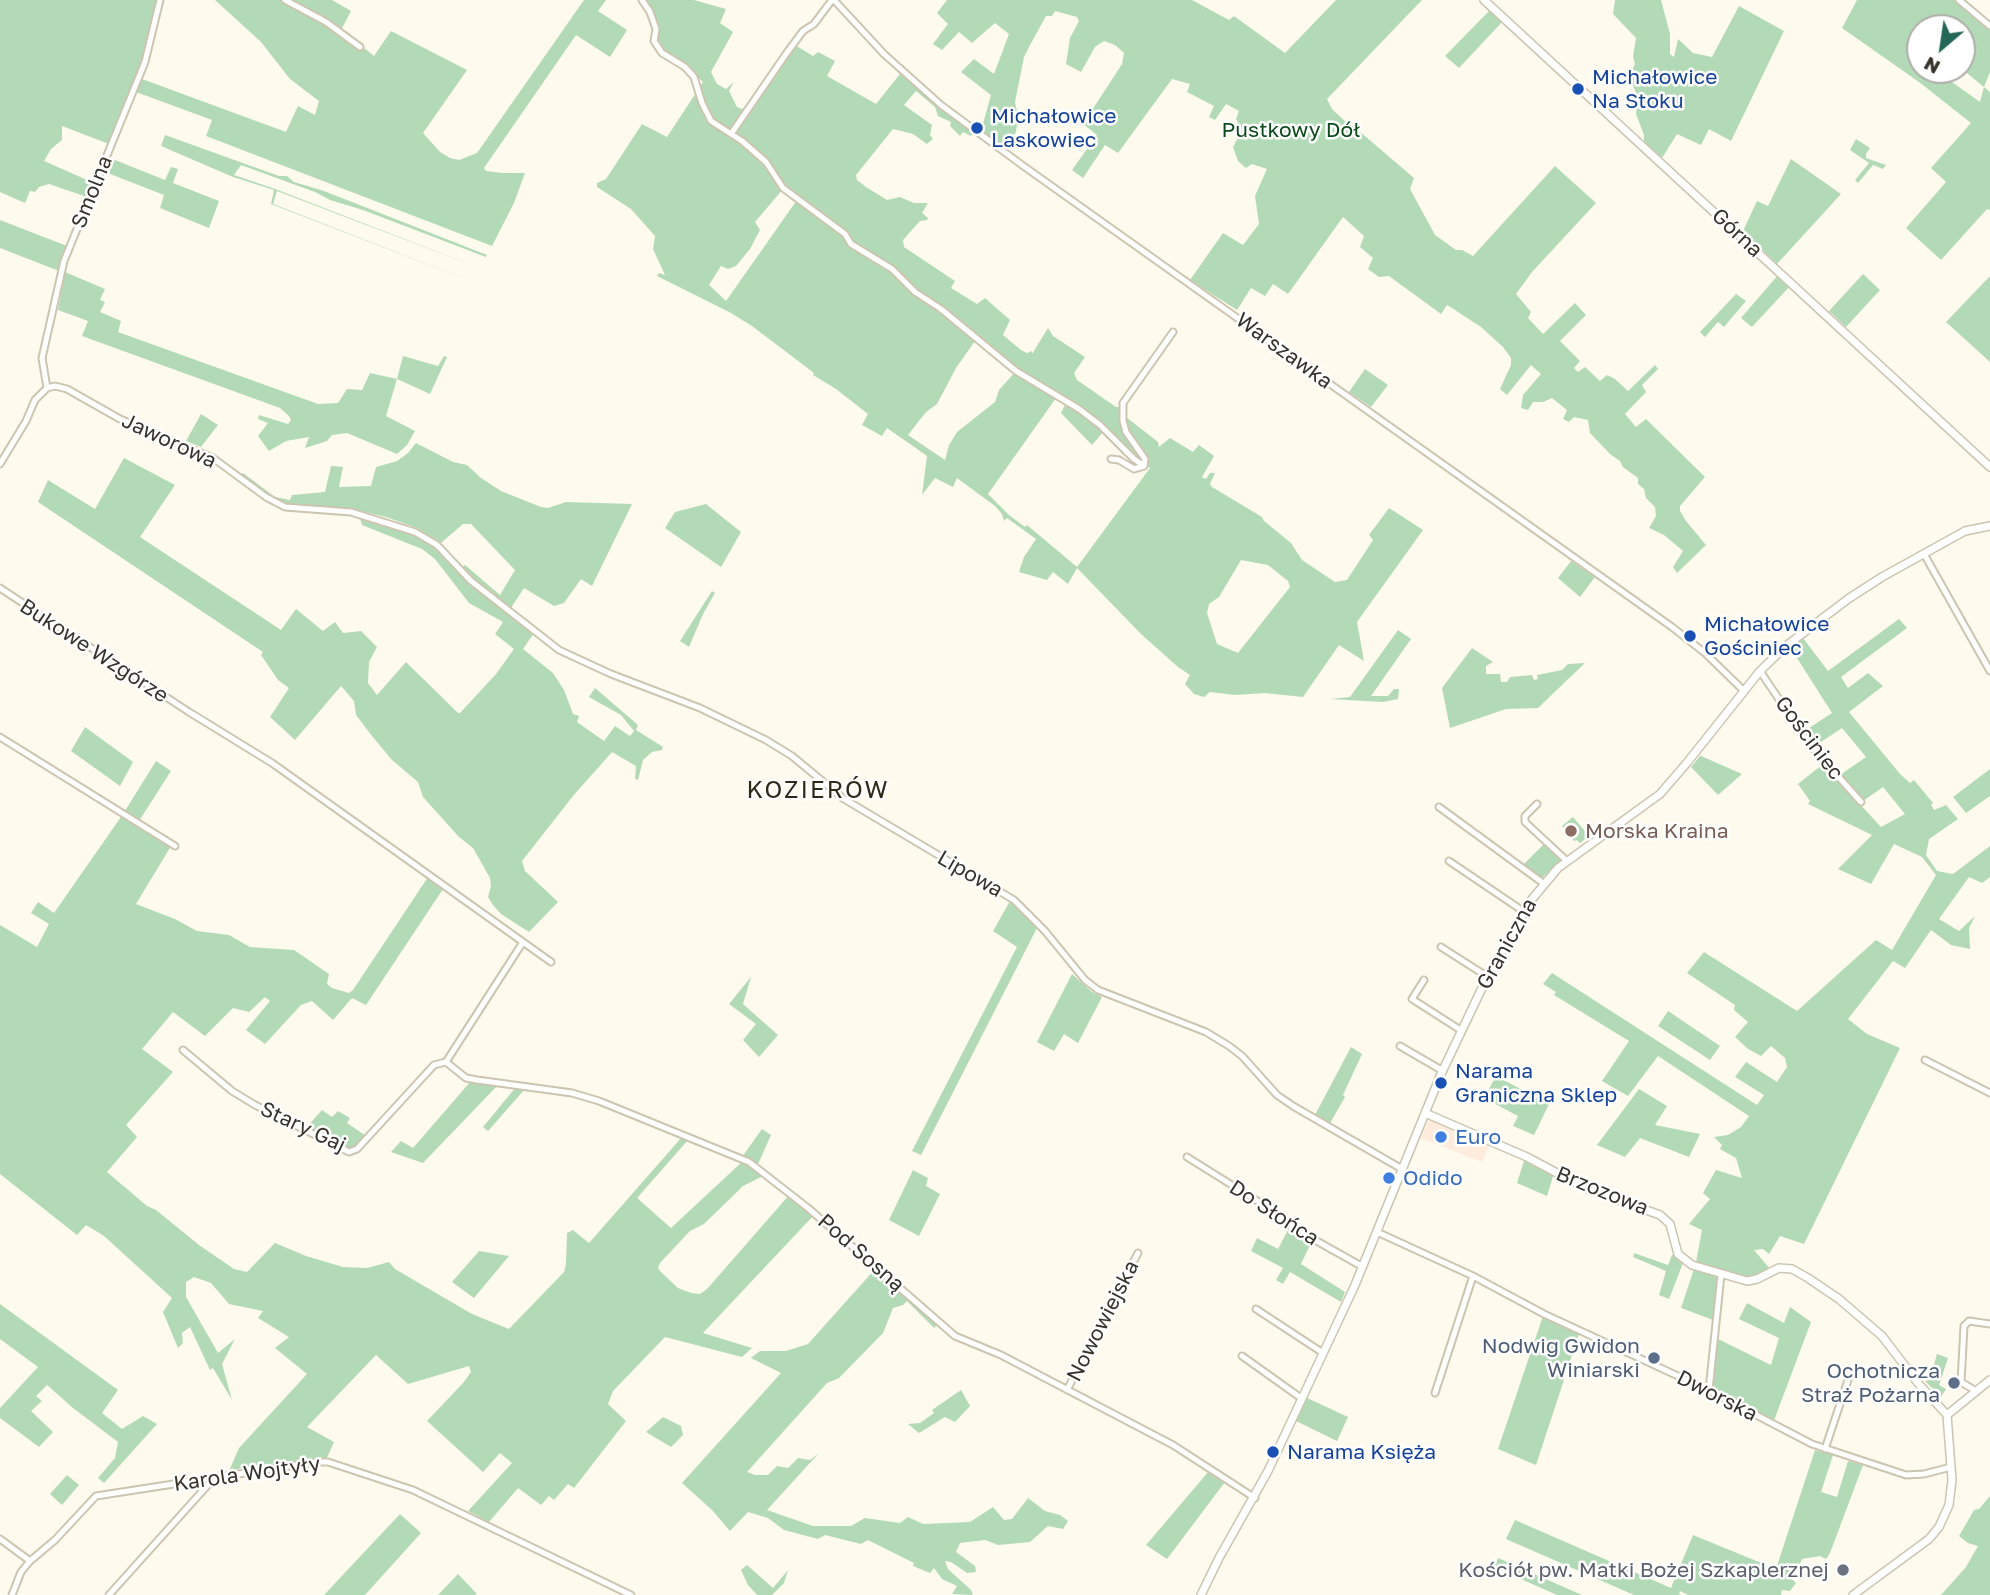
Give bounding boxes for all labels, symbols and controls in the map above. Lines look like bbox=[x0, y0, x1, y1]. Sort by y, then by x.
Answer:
north arrow bbox=[1906, 14, 1976, 84]
text: N bbox=[1920, 52, 1943, 80]
place label: Michałowice Na Stoku bbox=[1592, 64, 1717, 114]
marker: Michałowice Na Stoku bbox=[1570, 81, 1586, 97]
place label: Michałowice Laskowiec bbox=[991, 103, 1116, 153]
park label: Pustkowy Dół bbox=[1222, 117, 1360, 143]
marker: Michałowice Laskowiec bbox=[969, 120, 985, 136]
street label: Smolna bbox=[66, 152, 118, 232]
street label: Górna bbox=[1706, 203, 1768, 263]
street label: Warszawka bbox=[1231, 307, 1337, 395]
street label: Jaworowa bbox=[118, 408, 220, 474]
street label: Bukowe Wzgórze bbox=[15, 594, 173, 708]
place label: Michałowice Gościniec bbox=[1704, 611, 1829, 661]
marker: Michałowice Gościniec bbox=[1682, 628, 1698, 644]
street label: Gościniec bbox=[1770, 691, 1848, 785]
district label: KOZIERÓW bbox=[747, 776, 889, 804]
place label: Morska Kraina bbox=[1585, 818, 1728, 844]
marker: Morska Kraina bbox=[1563, 823, 1579, 839]
street label: Lipowa bbox=[933, 845, 1007, 903]
street label: Graniczna bbox=[1472, 894, 1542, 994]
place label: Narama Graniczna Sklep bbox=[1455, 1058, 1617, 1108]
marker: Narama Graniczna Sklep bbox=[1433, 1075, 1449, 1091]
street label: Stary Gaj bbox=[256, 1096, 350, 1158]
place label: Euro bbox=[1455, 1124, 1501, 1150]
marker: Euro bbox=[1433, 1129, 1449, 1145]
street label: Brzozowa bbox=[1552, 1161, 1652, 1221]
place label: Odido bbox=[1403, 1165, 1463, 1191]
marker: Odido bbox=[1381, 1170, 1397, 1186]
street label: Do Słońca bbox=[1224, 1175, 1324, 1251]
street label: Pod Sosną bbox=[813, 1209, 909, 1297]
street label: Nowowiejska bbox=[1062, 1256, 1144, 1386]
place label: Nodwig Gwidon Winiarski bbox=[1482, 1333, 1640, 1383]
marker: Nodwig Gwidon Winiarski bbox=[1646, 1350, 1662, 1366]
place label: Ochotnicza Straż Pożarna bbox=[1801, 1358, 1940, 1408]
street label: Dworska bbox=[1673, 1365, 1761, 1427]
marker: Ochotnicza Straż Pożarna bbox=[1946, 1375, 1962, 1391]
place label: Narama Księża bbox=[1287, 1439, 1436, 1465]
marker: Narama Księża bbox=[1265, 1444, 1281, 1460]
street label: Karola Wojtyły bbox=[172, 1451, 322, 1497]
place label: Kościół pw. Matki Bożej Szkaplerznej bbox=[1458, 1557, 1829, 1583]
marker: Kościół pw. Matki Bożej Szkaplerznej bbox=[1835, 1562, 1851, 1578]

